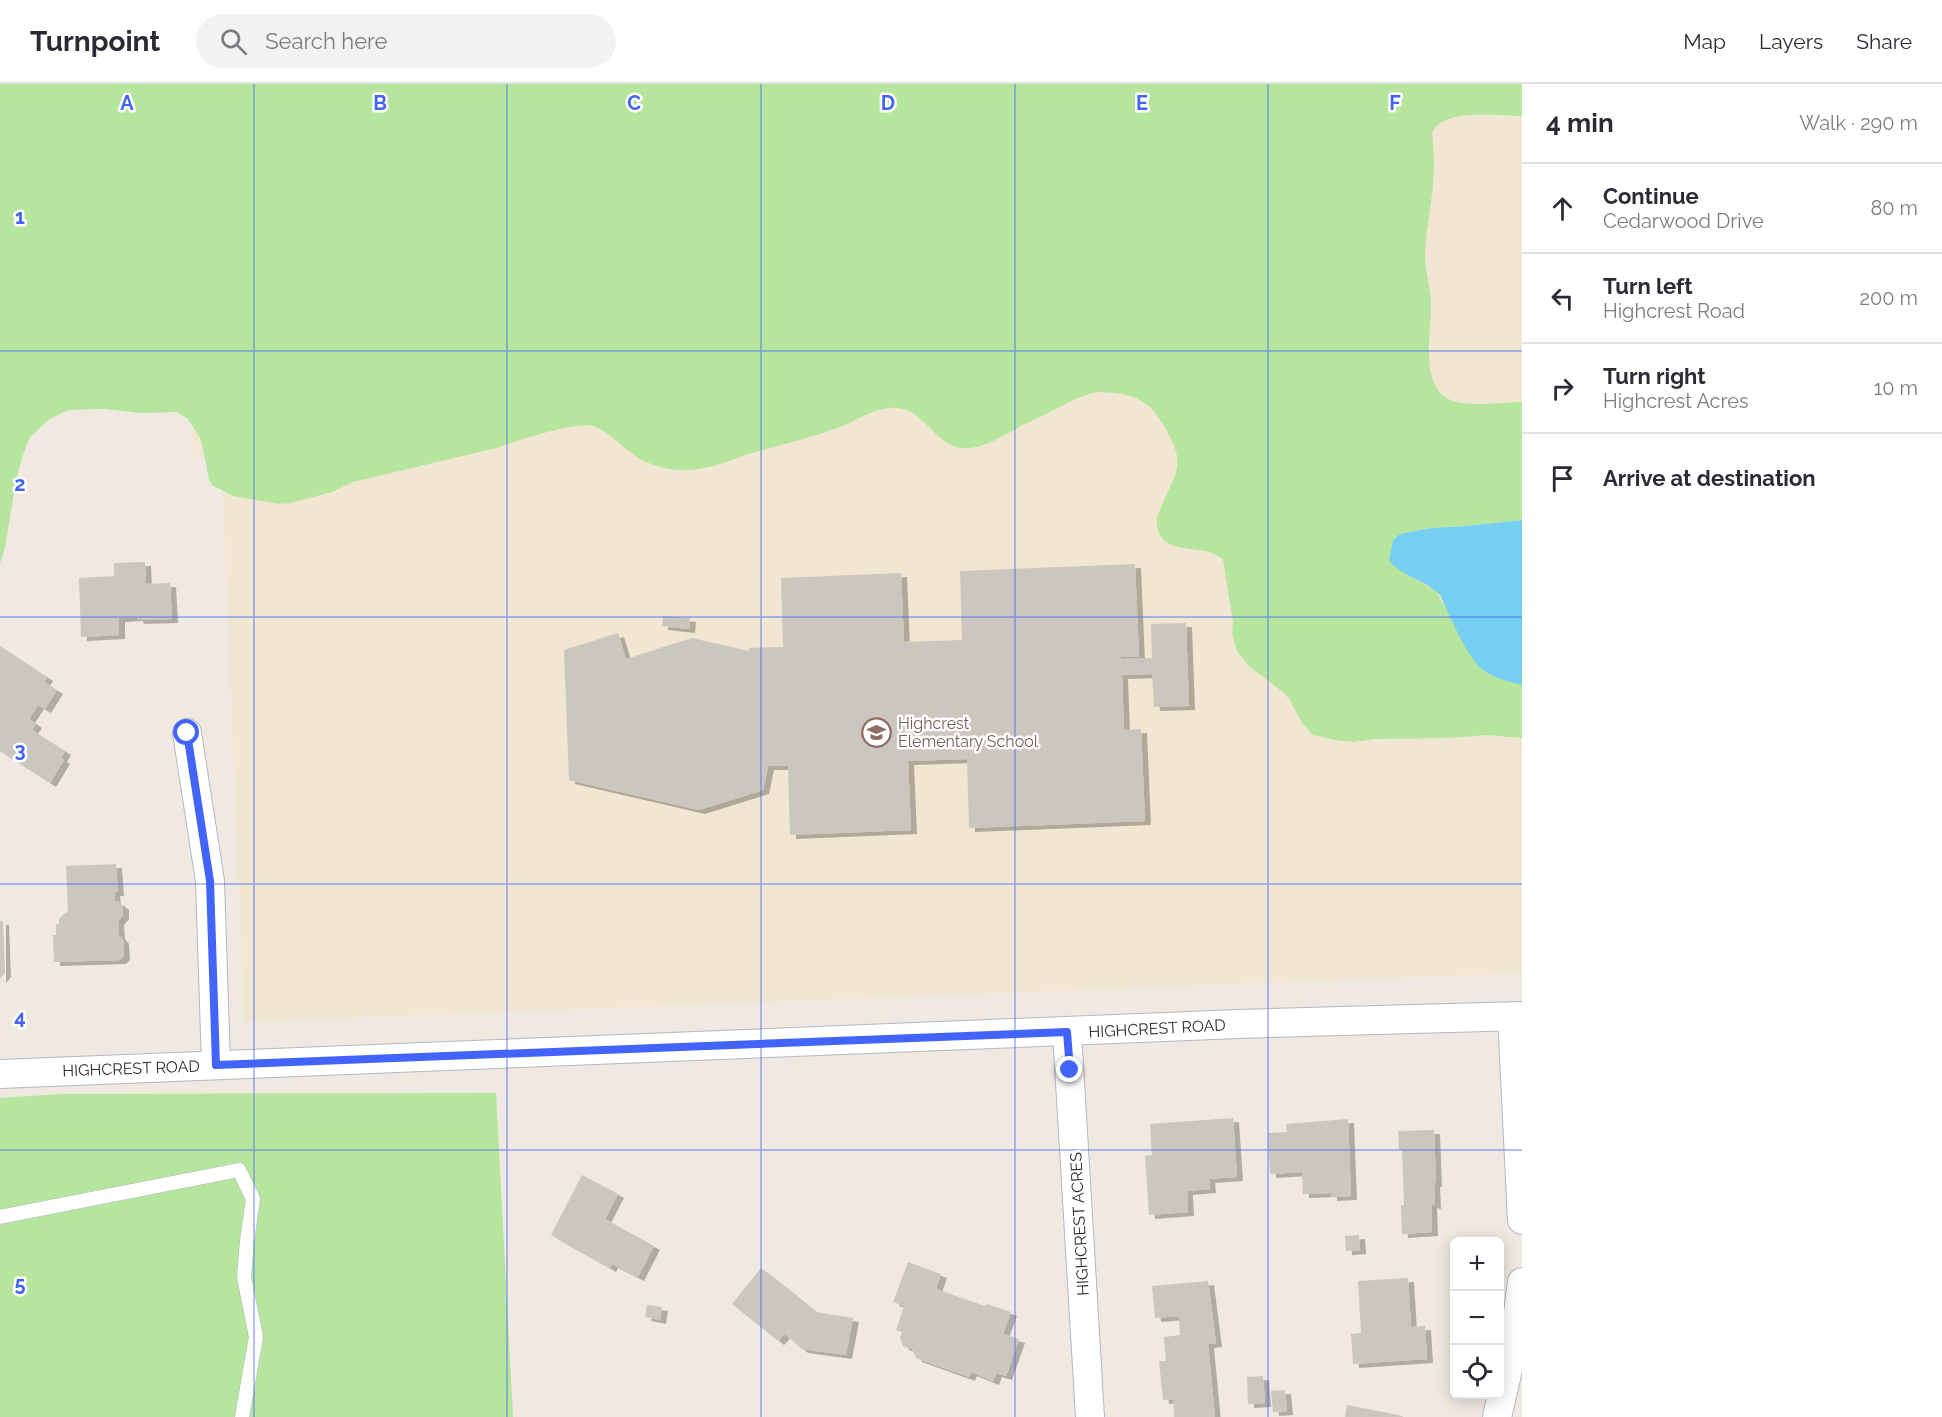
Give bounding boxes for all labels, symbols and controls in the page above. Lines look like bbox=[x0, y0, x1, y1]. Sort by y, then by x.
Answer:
search box bbox=[196, 14, 616, 68]
text: Turnpoint bbox=[30, 25, 160, 58]
icon: search bbox=[217, 25, 250, 58]
text: Search here bbox=[265, 28, 387, 54]
text: Map bbox=[1683, 29, 1726, 54]
text: Layers bbox=[1759, 29, 1823, 54]
text: Share bbox=[1856, 29, 1912, 54]
text: A bbox=[120, 91, 134, 115]
text: B bbox=[373, 91, 387, 115]
text: C bbox=[627, 91, 641, 115]
text: D bbox=[881, 91, 895, 115]
text: E bbox=[1136, 91, 1148, 115]
text: F bbox=[1389, 91, 1401, 115]
text: 4 min bbox=[1546, 108, 1614, 138]
text: Walk · 290 m bbox=[1799, 111, 1918, 135]
text: Continue bbox=[1603, 183, 1699, 209]
icon: ahead bbox=[1546, 192, 1579, 225]
text: 80 m bbox=[1870, 196, 1918, 220]
text: 1 bbox=[15, 205, 25, 229]
text: Cedarwood Drive bbox=[1603, 209, 1764, 233]
text: Turn left bbox=[1603, 273, 1693, 299]
icon: left bbox=[1546, 282, 1579, 315]
text: 200 m bbox=[1860, 286, 1918, 310]
text: Highcrest Road bbox=[1603, 299, 1745, 323]
text: Turn right bbox=[1603, 363, 1706, 389]
icon: right bbox=[1546, 372, 1579, 405]
text: 10 m bbox=[1874, 376, 1918, 400]
text: Highcrest Acres bbox=[1603, 389, 1749, 413]
icon: arrive bbox=[1546, 462, 1579, 495]
text: Arrive at destination bbox=[1603, 465, 1816, 491]
text: 2 bbox=[14, 472, 26, 496]
place label: Highcrest Elementary School bbox=[898, 714, 1039, 751]
school or university icon: Highcrest Elementary School bbox=[861, 716, 893, 748]
route start bbox=[173, 719, 199, 745]
text: 3 bbox=[14, 738, 26, 762]
text: 4 bbox=[14, 1005, 26, 1029]
street label: HIGHCREST ROAD bbox=[1088, 1015, 1226, 1042]
route end bbox=[1056, 1056, 1082, 1082]
street label: HIGHCREST ROAD bbox=[62, 1057, 200, 1080]
street label: HIGHCREST ACRES bbox=[1066, 1151, 1093, 1296]
map controls bbox=[1450, 1237, 1504, 1399]
button: + bbox=[1450, 1237, 1504, 1291]
text: 5 bbox=[14, 1272, 26, 1296]
button: − bbox=[1450, 1291, 1504, 1345]
button: locate bbox=[1450, 1345, 1504, 1399]

